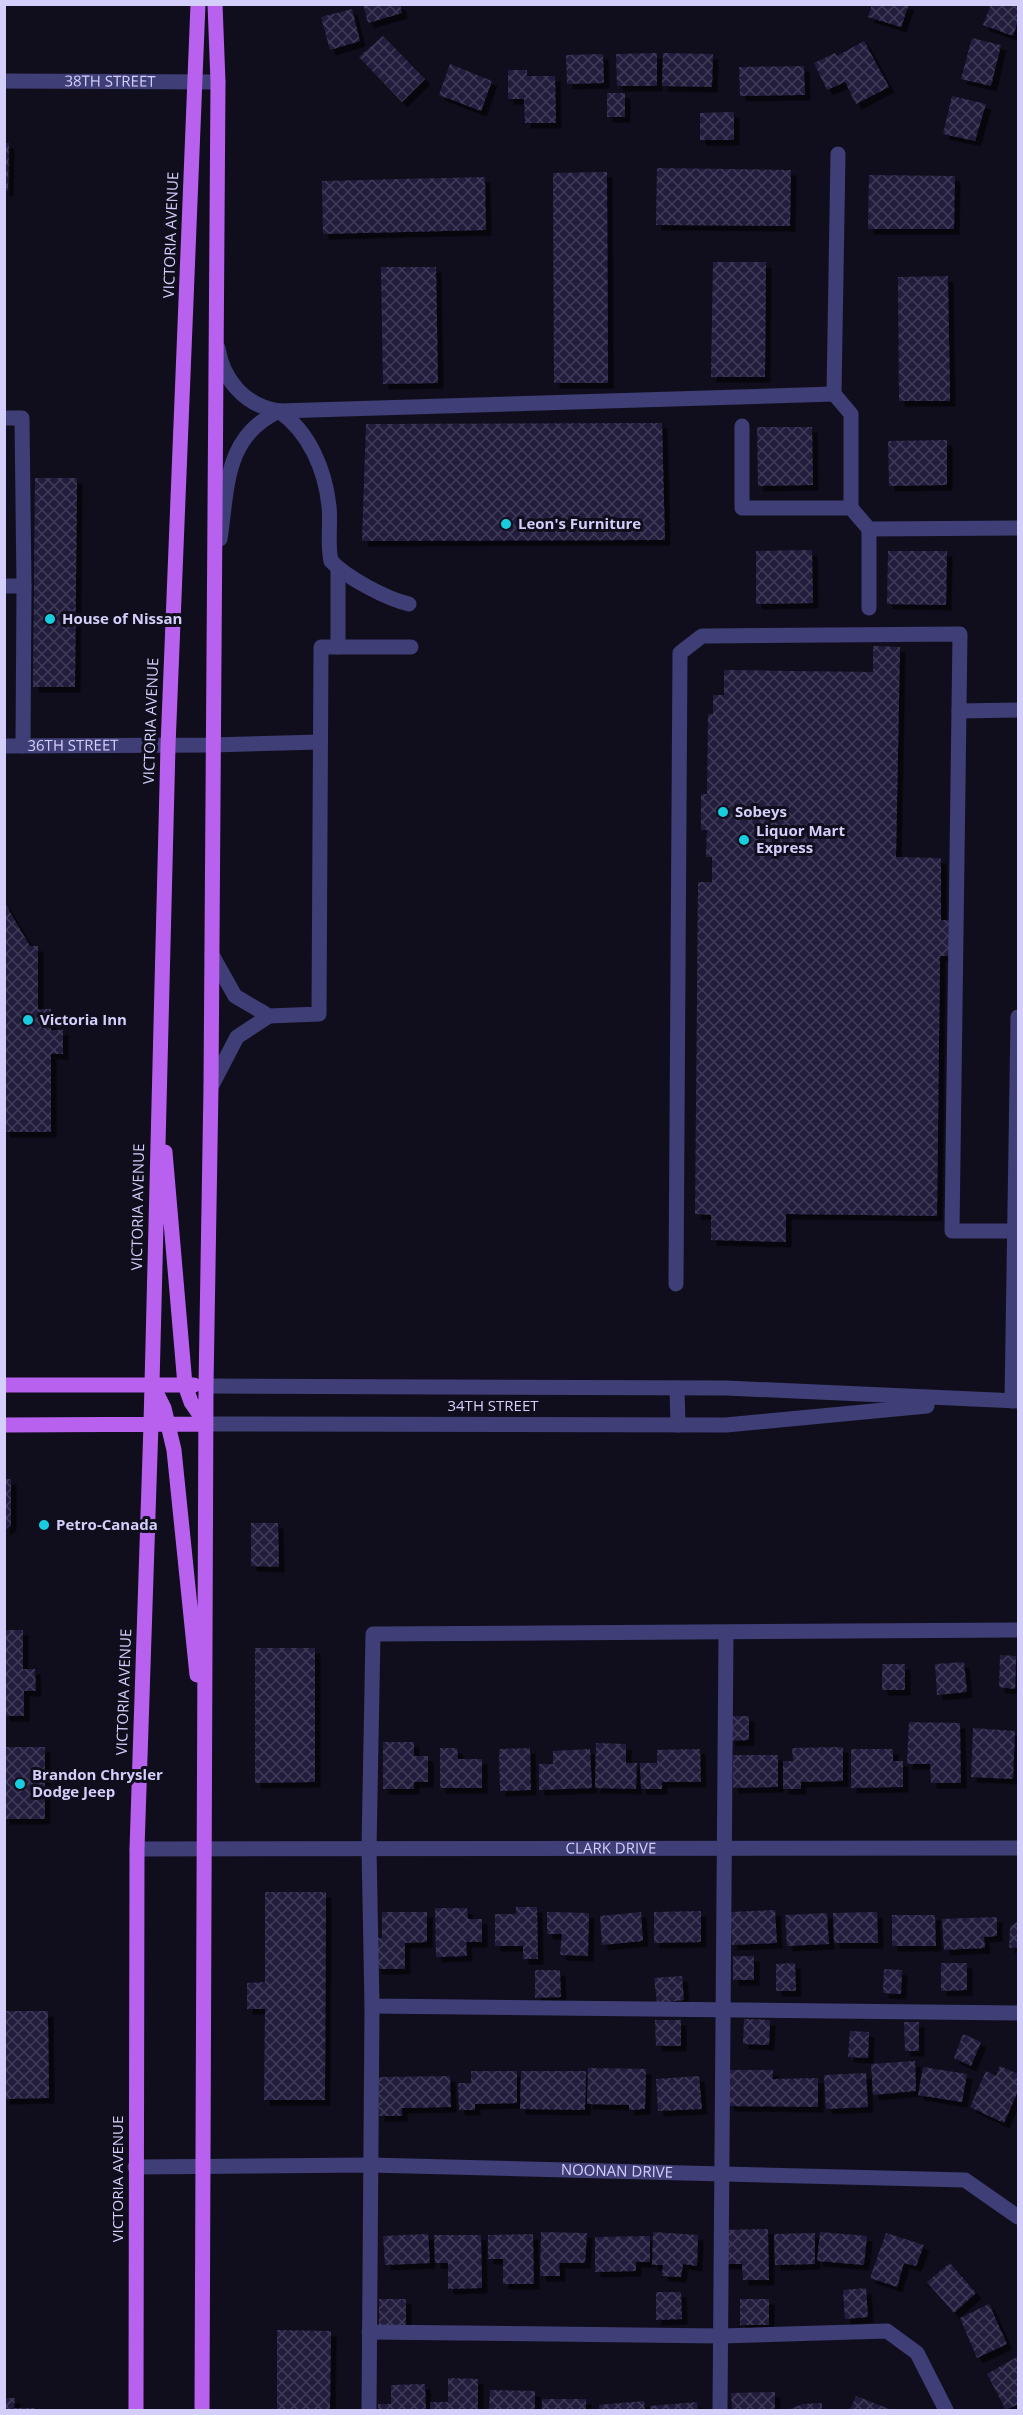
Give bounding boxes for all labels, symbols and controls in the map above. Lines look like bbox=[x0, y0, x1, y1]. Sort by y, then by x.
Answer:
street label: 38TH STREET bbox=[64, 70, 156, 91]
street label: VICTORIA AVENUE bbox=[158, 171, 182, 299]
place label: Leon's Furniture bbox=[518, 513, 641, 533]
marker: Leon's Furniture bbox=[499, 517, 513, 531]
place label: House of Nissan bbox=[62, 608, 182, 628]
marker: House of Nissan bbox=[43, 612, 57, 626]
street label: VICTORIA AVENUE bbox=[138, 657, 162, 785]
street label: 36TH STREET bbox=[27, 734, 119, 755]
place label: Sobeys bbox=[735, 801, 787, 821]
marker: Sobeys bbox=[716, 805, 730, 819]
place label: Liquor Mart Express bbox=[756, 820, 845, 857]
marker: Liquor Mart Express bbox=[737, 833, 751, 847]
place label: Victoria Inn bbox=[40, 1009, 127, 1029]
marker: Victoria Inn bbox=[21, 1013, 35, 1027]
street label: VICTORIA AVENUE bbox=[126, 1143, 148, 1270]
street label: 34TH STREET bbox=[447, 1395, 539, 1415]
place label: Petro-Canada bbox=[56, 1514, 158, 1534]
marker: Petro-Canada bbox=[37, 1518, 51, 1532]
street label: VICTORIA AVENUE bbox=[111, 1628, 135, 1756]
place label: Brandon Chrysler Dodge Jeep bbox=[32, 1764, 163, 1801]
marker: Brandon Chrysler Dodge Jeep bbox=[13, 1777, 27, 1791]
street label: CLARK DRIVE bbox=[566, 1837, 656, 1858]
street label: VICTORIA AVENUE bbox=[107, 2116, 127, 2242]
street label: NOONAN DRIVE bbox=[561, 2159, 673, 2182]

